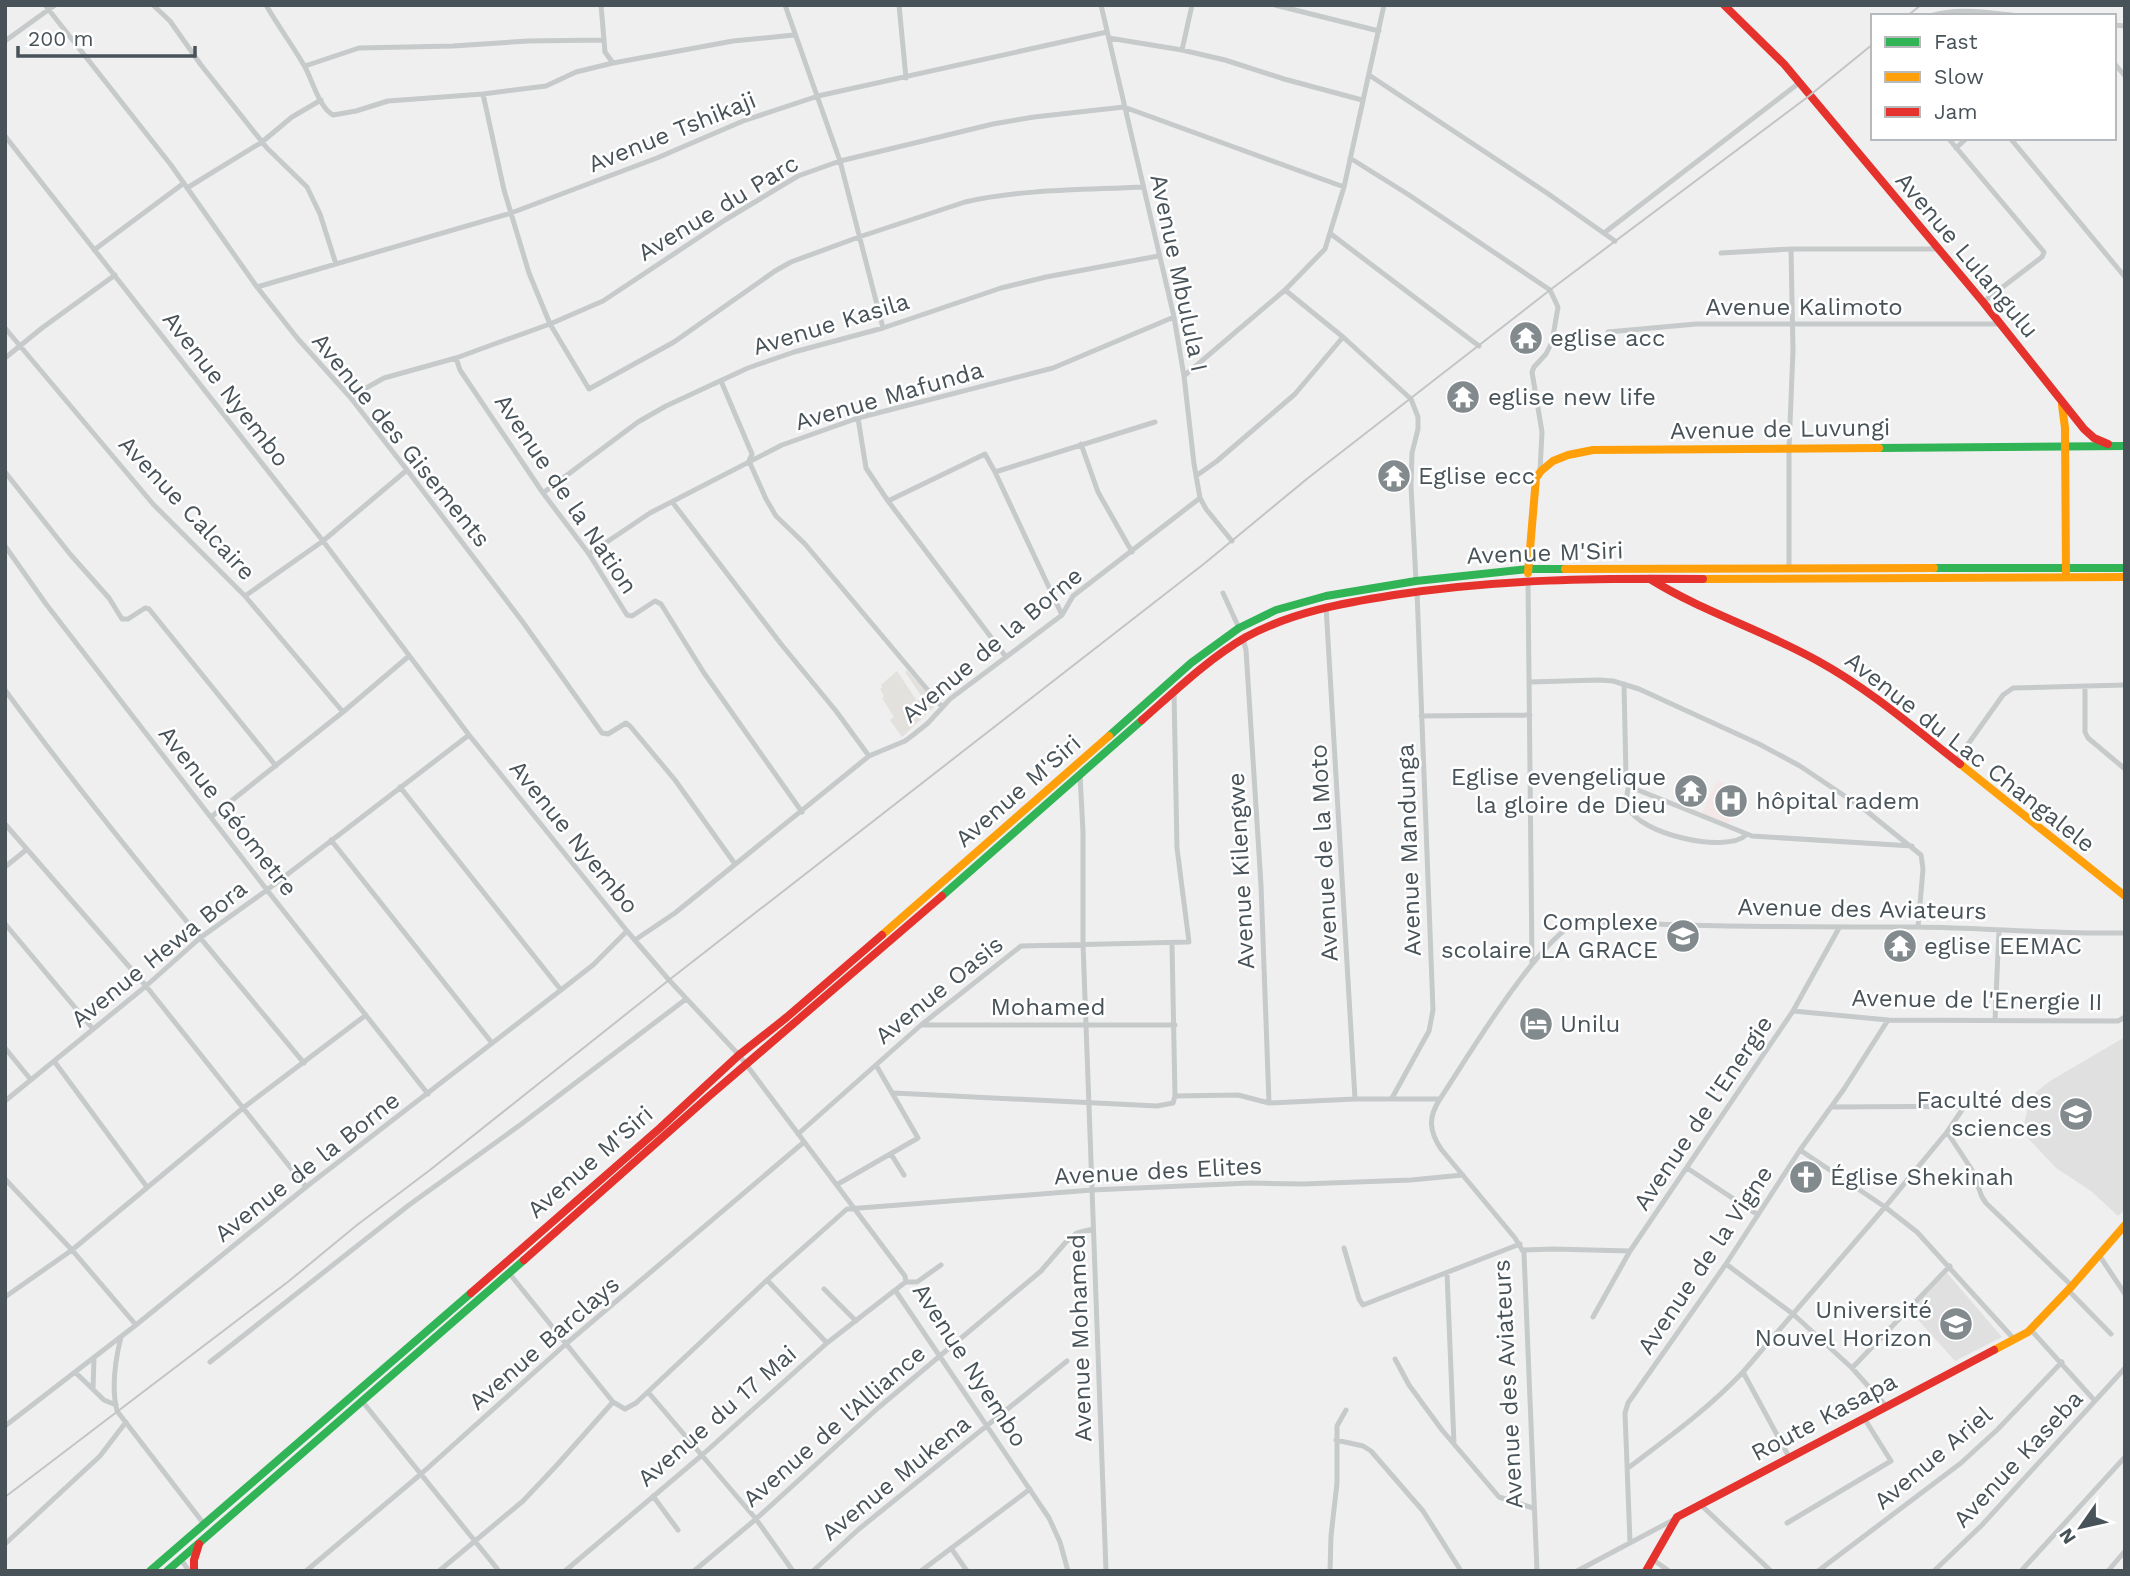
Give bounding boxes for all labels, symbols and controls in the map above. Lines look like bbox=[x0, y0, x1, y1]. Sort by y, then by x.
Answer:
scale bar bbox=[18, 14, 194, 58]
legend bbox=[1871, 14, 2116, 140]
text: 200 m bbox=[28, 26, 94, 51]
text: Fast bbox=[1934, 29, 1978, 54]
text: Slow bbox=[1934, 64, 1984, 89]
street label: Avenue Tshikaji bbox=[584, 86, 760, 178]
text: Jam bbox=[1934, 99, 1977, 124]
street label: Avenue du Parc bbox=[633, 149, 803, 267]
street label: Avenue Lulangulu bbox=[1890, 167, 2044, 343]
street label: Avenue Mbulula I bbox=[1144, 172, 1214, 374]
street label: Avenue Kasila bbox=[749, 287, 913, 361]
street label: Avenue Kalimoto bbox=[1705, 293, 1903, 321]
street label: Avenue Nyembo bbox=[157, 306, 295, 472]
temple icon: eglise acc bbox=[1507, 319, 1545, 357]
place label: eglise acc bbox=[1550, 324, 1666, 352]
street label: Avenue des Gisements bbox=[306, 327, 496, 553]
street label: Avenue Mafunda bbox=[792, 356, 986, 436]
temple icon: eglise new life bbox=[1444, 378, 1482, 416]
place label: eglise new life bbox=[1488, 383, 1656, 411]
street label: Avenue de la Nation bbox=[489, 389, 643, 599]
street label: Avenue de Luvungi bbox=[1670, 413, 1890, 445]
street label: Avenue Calcaire bbox=[113, 430, 261, 586]
temple icon: Eglise ecc bbox=[1375, 457, 1413, 495]
place label: Eglise ecc bbox=[1418, 462, 1535, 490]
street label: Avenue M'Siri bbox=[1466, 536, 1624, 570]
street label: Avenue de la Borne bbox=[896, 561, 1088, 729]
street label: Avenue du Lac Changalele bbox=[1840, 646, 2100, 858]
street label: Avenue Géometre bbox=[153, 720, 303, 902]
street label: Avenue M'Siri bbox=[950, 729, 1086, 853]
street label: Avenue Mandunga bbox=[1391, 743, 1427, 957]
street label: Avenue de la Moto bbox=[1304, 744, 1344, 962]
street label: Avenue Nyembo bbox=[504, 755, 644, 919]
place label: Eglise evengelique la gloire de Dieu bbox=[1451, 763, 1666, 819]
street label: Avenue Kilengwe bbox=[1222, 772, 1260, 970]
temple icon: Eglise evengelique la gloire de Dieu bbox=[1672, 772, 1710, 810]
hospital icon: hôpital radem bbox=[1712, 782, 1750, 820]
place label: hôpital radem bbox=[1756, 787, 1920, 815]
street label: Avenue Hewa Bora bbox=[65, 874, 253, 1034]
street label: Avenue des Aviateurs bbox=[1737, 893, 1987, 925]
place label: Complexe scolaire LA GRACE bbox=[1441, 908, 1658, 964]
school or university icon: Complexe scolaire LA GRACE bbox=[1664, 917, 1702, 955]
temple icon: eglise EEMAC bbox=[1881, 927, 1919, 965]
street label: Avenue Oasis bbox=[869, 930, 1009, 1050]
place label: eglise EEMAC bbox=[1924, 932, 2082, 960]
street label: Avenue de l'Energie II bbox=[1851, 984, 2103, 1016]
street label: Mohamed bbox=[991, 993, 1105, 1021]
hotel icon: Unilu bbox=[1517, 1005, 1555, 1043]
place label: Unilu bbox=[1560, 1010, 1620, 1038]
street label: Avenue de l'Energie bbox=[1627, 1010, 1779, 1216]
street label: Avenue de la Borne bbox=[209, 1086, 405, 1248]
place label: Faculté des sciences bbox=[1916, 1086, 2052, 1142]
school or university icon: Faculté des sciences bbox=[2057, 1095, 2095, 1133]
street label: Avenue M'Siri bbox=[522, 1100, 658, 1224]
street label: Avenue des Elites bbox=[1053, 1152, 1263, 1190]
church icon: Église Shekinah bbox=[1787, 1158, 1825, 1196]
street label: Avenue de la Vigne bbox=[1632, 1160, 1778, 1360]
place label: Église Shekinah bbox=[1830, 1163, 2014, 1191]
street label: Avenue Mohamed bbox=[1062, 1234, 1098, 1442]
street label: Avenue des Aviateurs bbox=[1487, 1259, 1529, 1509]
street label: Avenue Barclays bbox=[463, 1270, 625, 1416]
street label: Avenue Nyembo bbox=[907, 1278, 1033, 1452]
place label: Université Nouvel Horizon bbox=[1754, 1296, 1932, 1352]
school or university icon: Université Nouvel Horizon bbox=[1937, 1305, 1975, 1343]
street label: Avenue du 17 Mai bbox=[632, 1339, 802, 1493]
street label: Avenue de l'Alliance bbox=[737, 1339, 931, 1513]
street label: Route Kasapa bbox=[1746, 1367, 1902, 1467]
street label: Avenue Kaseba bbox=[1947, 1385, 2089, 1533]
street label: Avenue Ariel bbox=[1868, 1400, 1998, 1515]
street label: Avenue Mukena bbox=[816, 1409, 976, 1547]
north arrow bbox=[2046, 1492, 2116, 1562]
text: N bbox=[2054, 1524, 2081, 1548]

